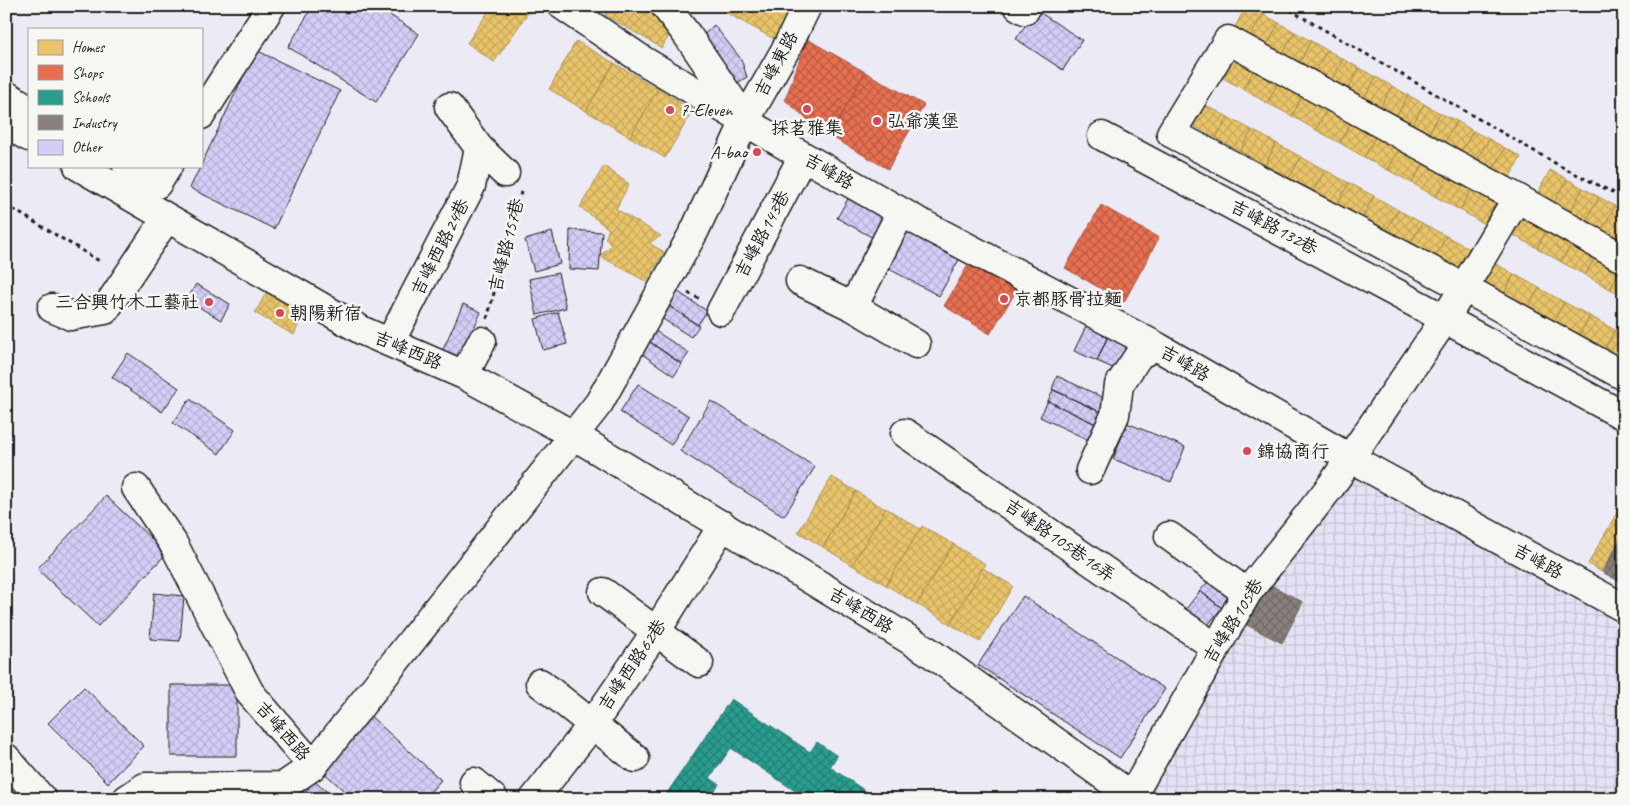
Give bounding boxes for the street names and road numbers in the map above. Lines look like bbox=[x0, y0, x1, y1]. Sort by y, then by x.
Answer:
street label: 吉峰東路 bbox=[749, 27, 803, 101]
street label: 吉峰路 bbox=[800, 148, 858, 194]
street label: 吉峰路143巷 bbox=[730, 186, 794, 282]
street label: 吉峰西路24巷 bbox=[406, 195, 474, 299]
street label: 吉峰路132巷 bbox=[1226, 195, 1322, 259]
street label: 吉峰路157巷 bbox=[484, 196, 528, 294]
street label: 吉峰西路 bbox=[371, 326, 445, 374]
street label: 吉峰路 bbox=[1156, 340, 1214, 386]
street label: 吉峰路105巷16弄 bbox=[1000, 494, 1120, 586]
street label: 吉峰路 bbox=[1509, 538, 1567, 584]
street label: 吉峰路105巷 bbox=[1198, 574, 1268, 668]
street label: 吉峰西路 bbox=[824, 582, 898, 638]
street label: 吉峰西路62巷 bbox=[593, 615, 671, 715]
street label: 吉峰西路 bbox=[251, 697, 315, 765]

